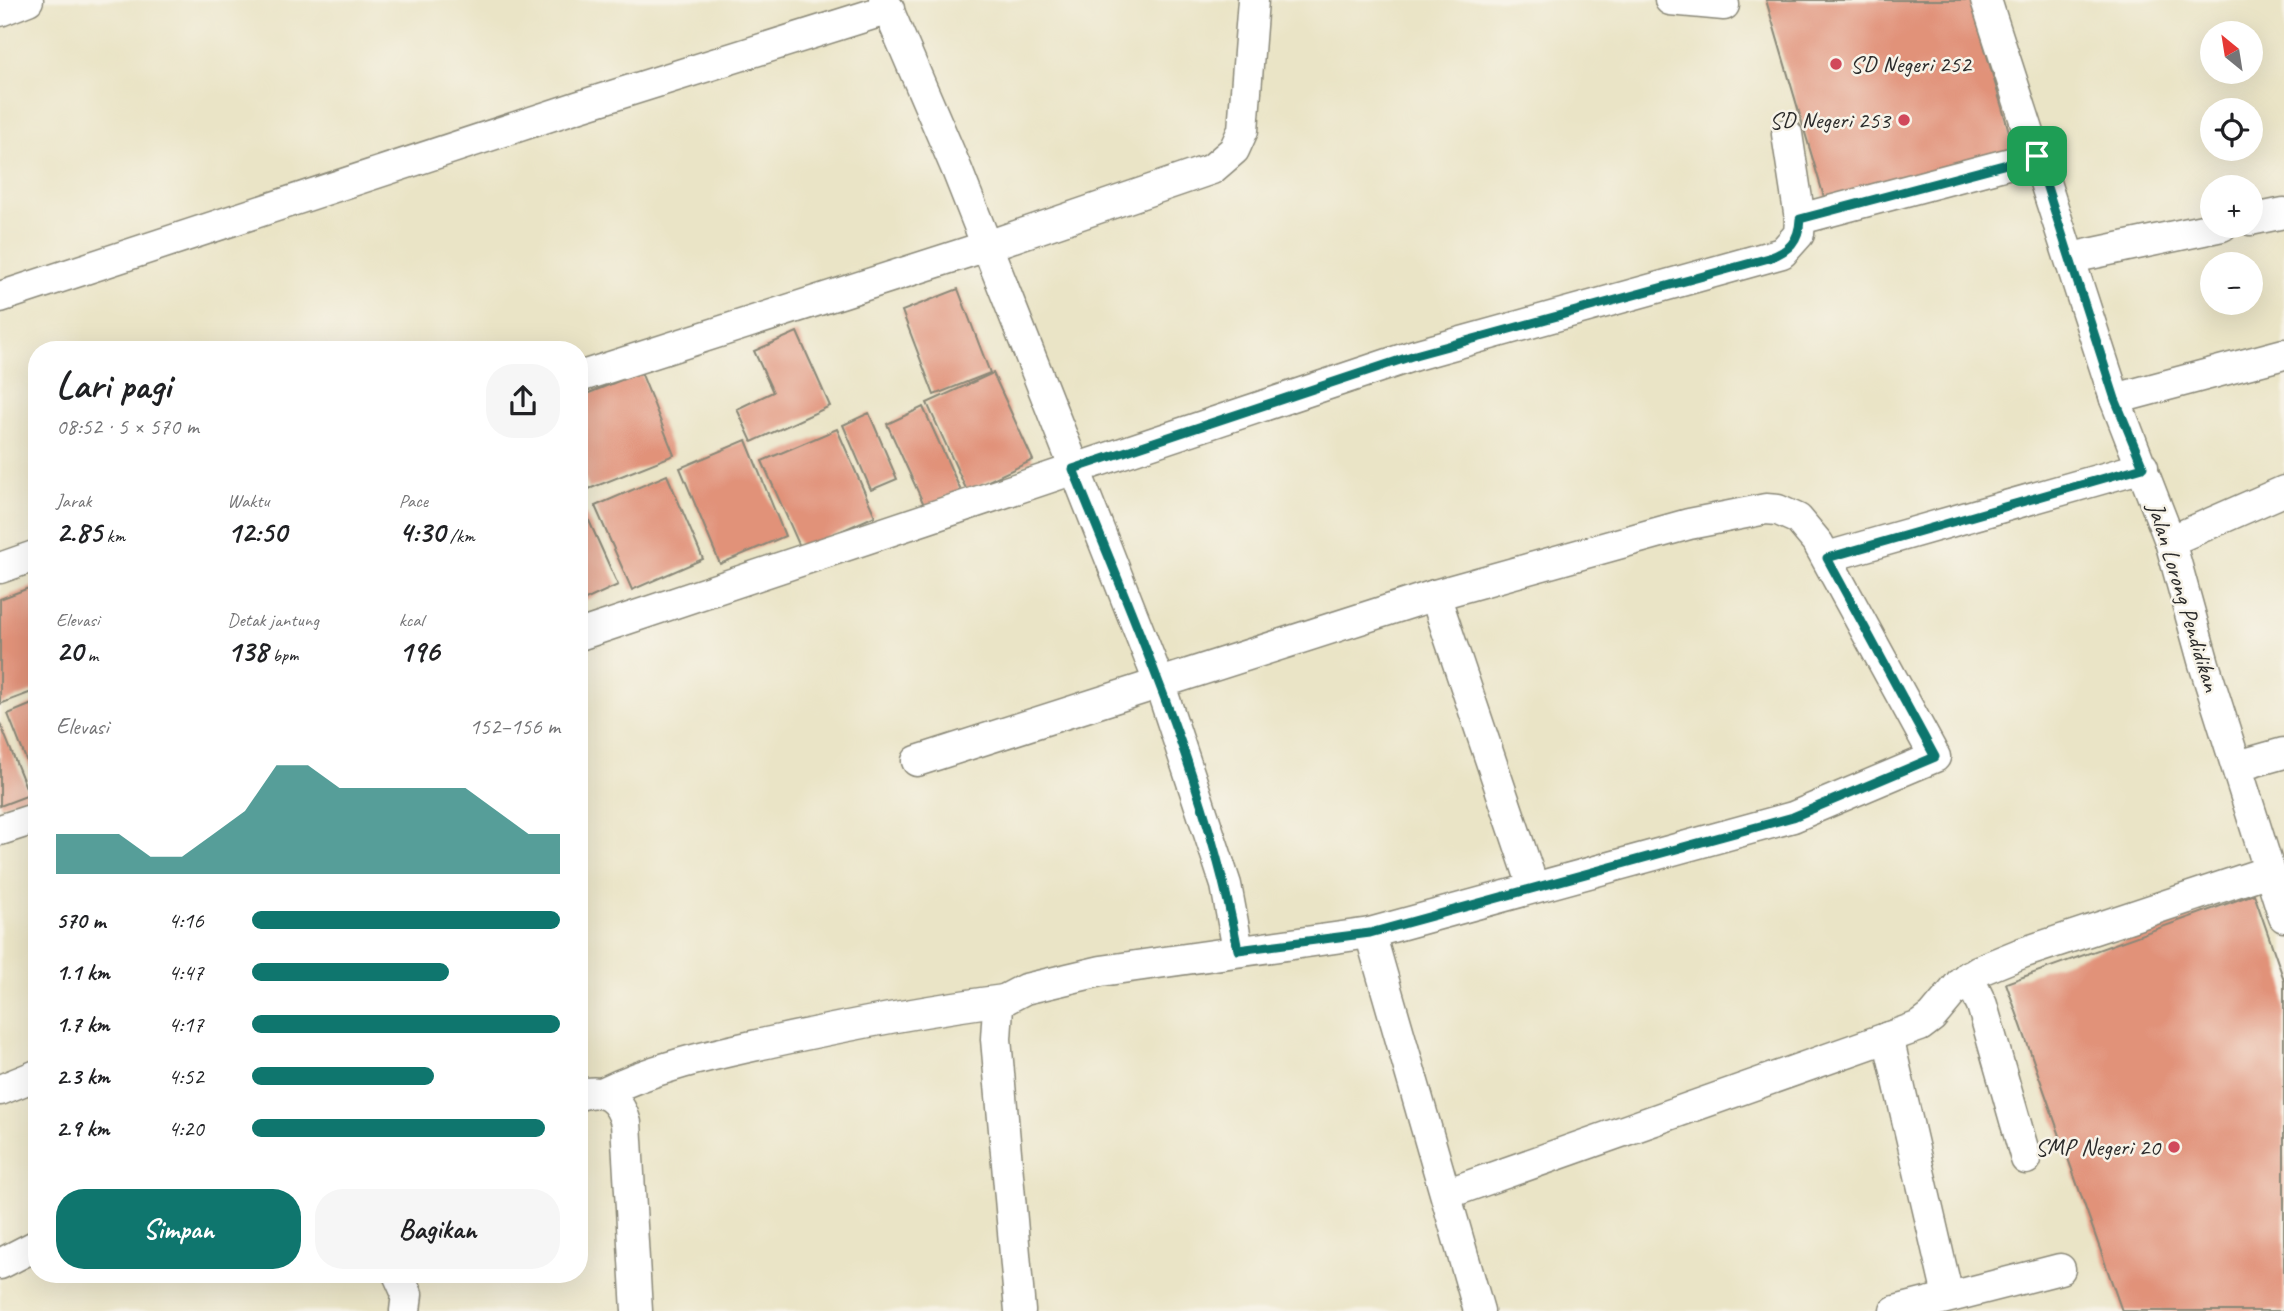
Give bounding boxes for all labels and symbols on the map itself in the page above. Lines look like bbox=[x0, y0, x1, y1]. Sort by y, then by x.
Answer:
north arrow bbox=[2200, 21, 2263, 84]
place label: SD Negeri 252 bbox=[1850, 49, 1973, 79]
marker: SD Negeri 252 bbox=[1828, 56, 1844, 72]
place label: SD Negeri 253 bbox=[1769, 105, 1892, 135]
marker: SD Negeri 253 bbox=[1896, 112, 1912, 128]
pin bbox=[2007, 126, 2067, 186]
street label: Jalan Lorong Pendidikan bbox=[2141, 498, 2227, 696]
place label: SMP Negeri 20 bbox=[2035, 1132, 2162, 1162]
marker: SMP Negeri 20 bbox=[2166, 1139, 2182, 1155]

